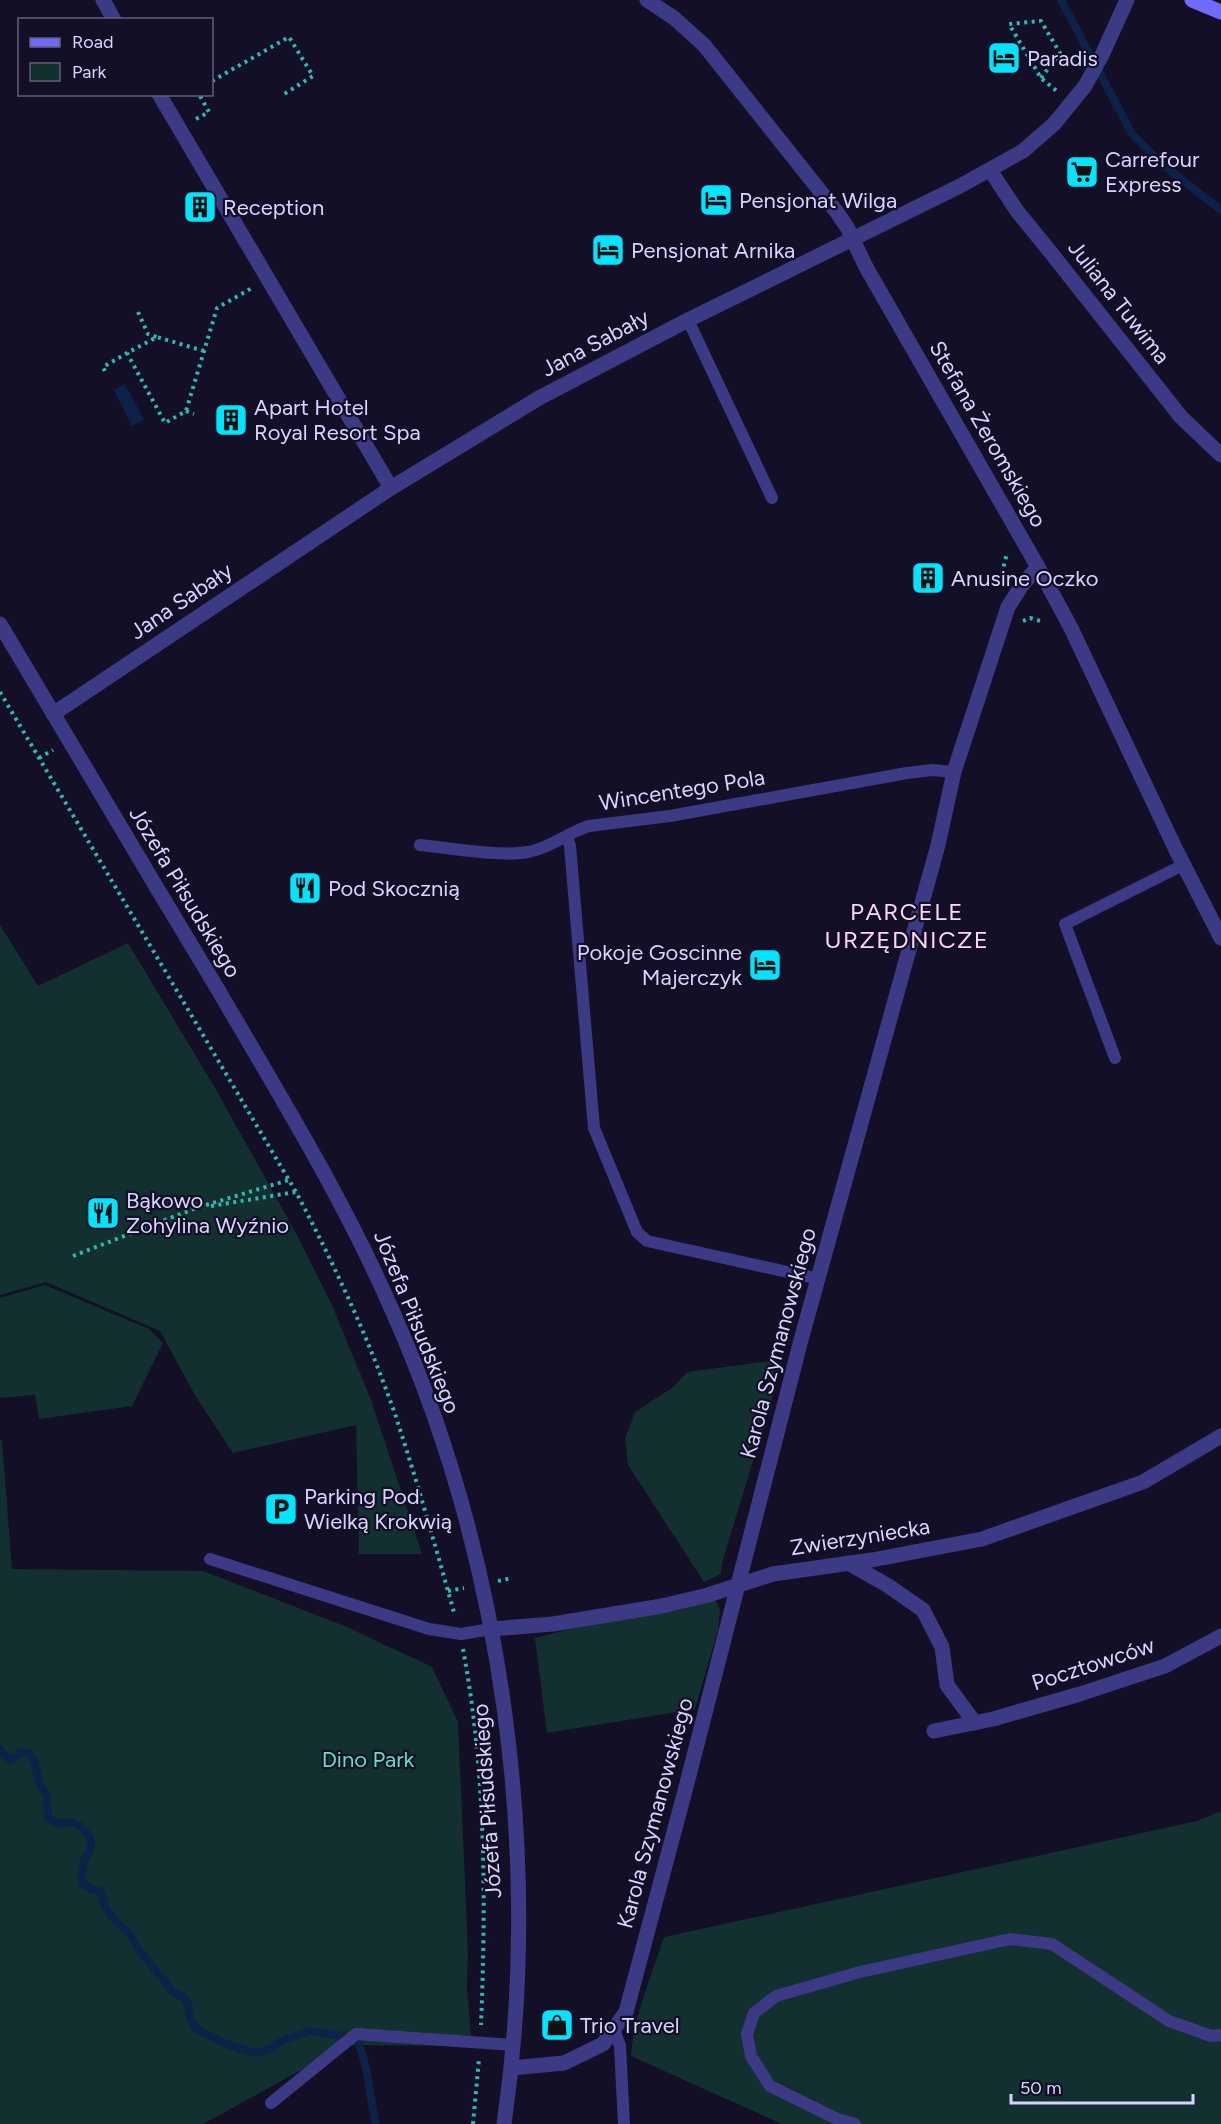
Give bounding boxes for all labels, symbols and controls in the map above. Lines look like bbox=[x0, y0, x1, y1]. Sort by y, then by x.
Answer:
legend bbox=[18, 18, 213, 96]
text: Road bbox=[72, 31, 113, 53]
hotel icon: Paradis bbox=[986, 40, 1022, 76]
place label: Paradis bbox=[1027, 45, 1098, 72]
text: Park bbox=[72, 61, 107, 83]
place label: Carrefour Express bbox=[1105, 146, 1200, 198]
supermarket icon: Carrefour Express bbox=[1064, 154, 1100, 190]
hotel icon: Pensjonat Wilga bbox=[698, 182, 734, 218]
place label: Pensjonat Wilga bbox=[739, 187, 897, 214]
building icon: Reception bbox=[182, 189, 218, 225]
place label: Reception bbox=[223, 194, 324, 221]
hotel icon: Pensjonat Arnika bbox=[590, 232, 626, 268]
street label: Juliana Tuwima bbox=[1062, 235, 1176, 369]
place label: Pensjonat Arnika bbox=[631, 237, 795, 264]
street label: Jana Sabały bbox=[537, 303, 654, 383]
street label: Stefana Żeromskiego bbox=[924, 336, 1052, 532]
place label: Apart Hotel Royal Resort Spa bbox=[254, 394, 421, 446]
building icon: Apart Hotel Royal Resort Spa bbox=[213, 402, 249, 438]
street label: Jana Sabały bbox=[124, 557, 238, 645]
building icon: Anusine Oczko bbox=[910, 560, 946, 596]
place label: Anusine Oczko bbox=[951, 565, 1099, 592]
street label: Wincentego Pola bbox=[597, 764, 767, 816]
street label: Józefa Piłsudskiego bbox=[123, 802, 247, 982]
restaurant icon: Pod Skocznią bbox=[287, 870, 323, 906]
place label: Pod Skocznią bbox=[328, 875, 460, 902]
district label: PARCELE URZĘDNICZE bbox=[824, 897, 990, 954]
place label: Pokoje Goscinne Majerczyk bbox=[577, 939, 742, 991]
hotel icon: Pokoje Goscinne Majerczyk bbox=[747, 947, 783, 983]
place label: Bąkowo Zohylina Wyźnio bbox=[126, 1187, 289, 1239]
restaurant icon: Bąkowo Zohylina Wyźnio bbox=[85, 1195, 121, 1231]
street label: Karola Szymanowskiego bbox=[734, 1225, 822, 1461]
street label: Józefa Piłsudskiego bbox=[368, 1227, 466, 1417]
place label: Parking Pod Wielką Krokwią bbox=[304, 1483, 452, 1535]
parking icon: Parking Pod Wielką Krokwią bbox=[263, 1491, 299, 1527]
street label: Zwierzyniecka bbox=[788, 1513, 932, 1561]
street label: Pocztowców bbox=[1028, 1631, 1158, 1697]
street label: Karola Szymanowskiego bbox=[611, 1695, 699, 1931]
street label: Józefa Piłsudskiego bbox=[467, 1703, 507, 1899]
park label: Dino Park bbox=[322, 1746, 415, 1773]
shop icon: Trio Travel bbox=[539, 2007, 575, 2043]
place label: Trio Travel bbox=[580, 2012, 680, 2039]
scale bar bbox=[1011, 2067, 1192, 2105]
text: 50 m bbox=[1020, 2077, 1062, 2099]

